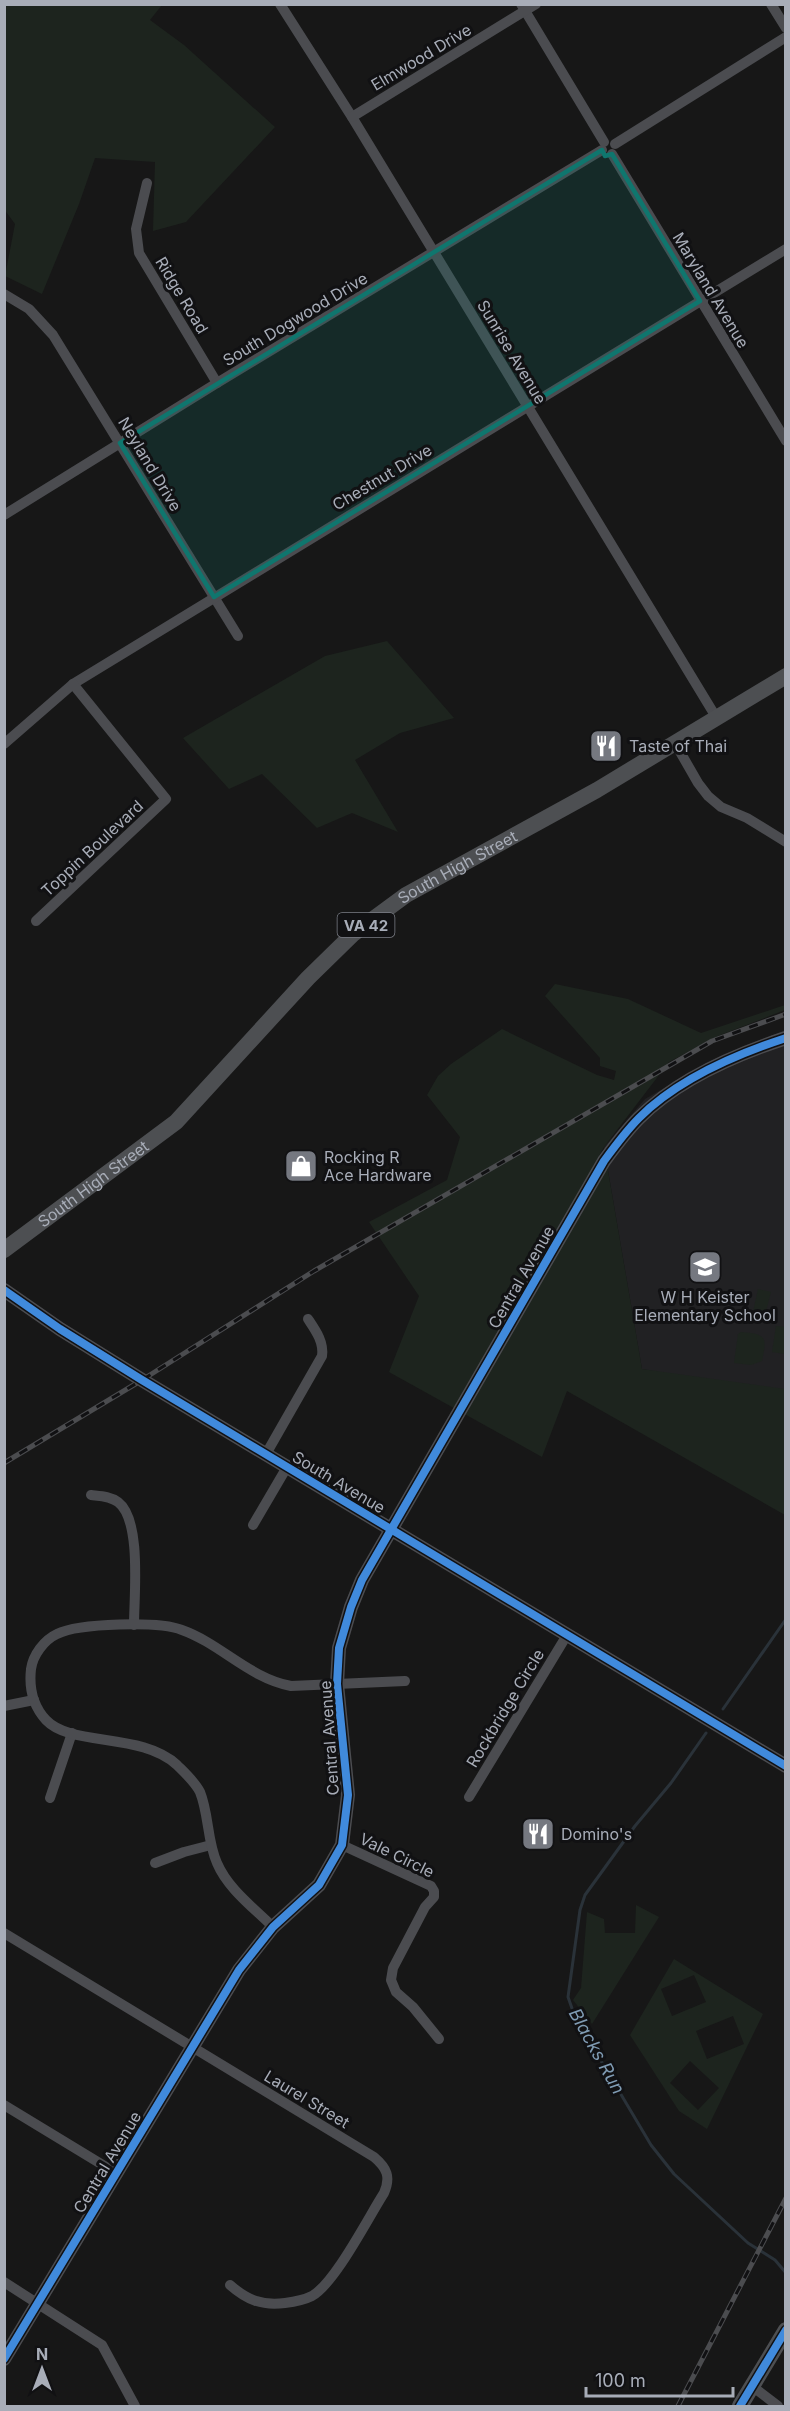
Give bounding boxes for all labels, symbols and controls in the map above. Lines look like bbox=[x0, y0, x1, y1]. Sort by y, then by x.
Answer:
street label: Elmwood Drive bbox=[367, 19, 475, 95]
street label: Maryland Avenue bbox=[669, 228, 753, 352]
street label: Ridge Road bbox=[151, 253, 213, 337]
street label: South Dogwood Drive bbox=[219, 268, 371, 370]
street label: Sunrise Avenue bbox=[473, 296, 551, 408]
street label: Neyland Drive bbox=[114, 413, 186, 515]
street label: Chestnut Drive bbox=[329, 439, 435, 515]
restaurant icon: Taste of Thai bbox=[588, 728, 624, 764]
place label: Taste of Thai bbox=[629, 736, 727, 756]
street label: Toppin Boulevard bbox=[37, 796, 147, 900]
street label: South High Street bbox=[394, 826, 520, 908]
road number: VA 42 bbox=[338, 913, 394, 937]
street label: South High Street bbox=[34, 1136, 152, 1232]
place label: Rocking R Ace Hardware bbox=[324, 1147, 432, 1185]
shop icon: Rocking R Ace Hardware bbox=[283, 1148, 319, 1184]
street label: Central Avenue bbox=[484, 1222, 558, 1332]
school or university icon: W H Keister Elementary School bbox=[687, 1249, 723, 1285]
place label: W H Keister Elementary School bbox=[634, 1287, 776, 1325]
street label: South Avenue bbox=[289, 1446, 389, 1518]
street label: Rockbridge Circle bbox=[462, 1645, 548, 1771]
street label: Central Avenue bbox=[315, 1680, 343, 1796]
restaurant icon: Domino's bbox=[520, 1816, 556, 1852]
place label: Domino's bbox=[561, 1824, 632, 1844]
street label: Vale Circle bbox=[356, 1828, 438, 1882]
water label: Blacks Run bbox=[565, 2004, 629, 2098]
street label: Laurel Street bbox=[261, 2066, 353, 2132]
street label: Central Avenue bbox=[69, 2107, 145, 2217]
north arrow bbox=[12, 2339, 72, 2399]
text: N bbox=[36, 2344, 48, 2364]
scale bar bbox=[586, 2360, 733, 2398]
text: 100 m bbox=[595, 2370, 646, 2391]

